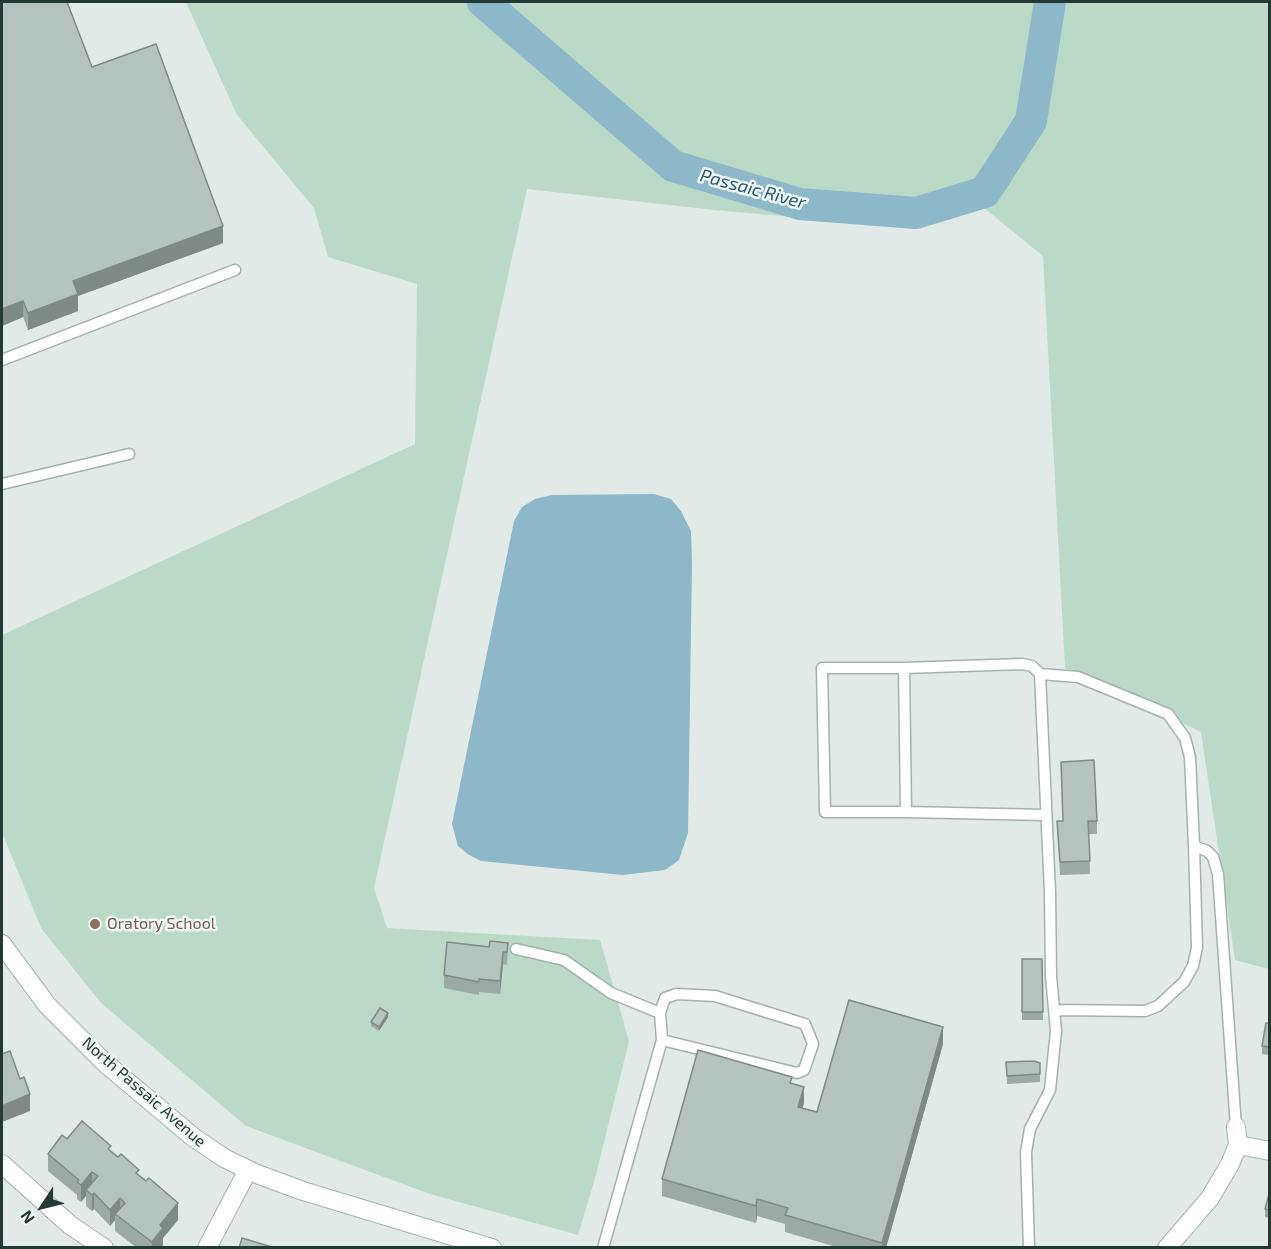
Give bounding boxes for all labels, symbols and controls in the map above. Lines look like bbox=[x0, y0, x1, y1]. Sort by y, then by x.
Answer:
water label: Passaic River bbox=[698, 165, 808, 213]
place label: Oratory School bbox=[107, 914, 216, 934]
marker: Oratory School bbox=[88, 917, 102, 931]
street label: North Passaic Avenue bbox=[78, 1033, 210, 1151]
north arrow bbox=[12, 1177, 72, 1237]
text: N bbox=[16, 1207, 38, 1228]

